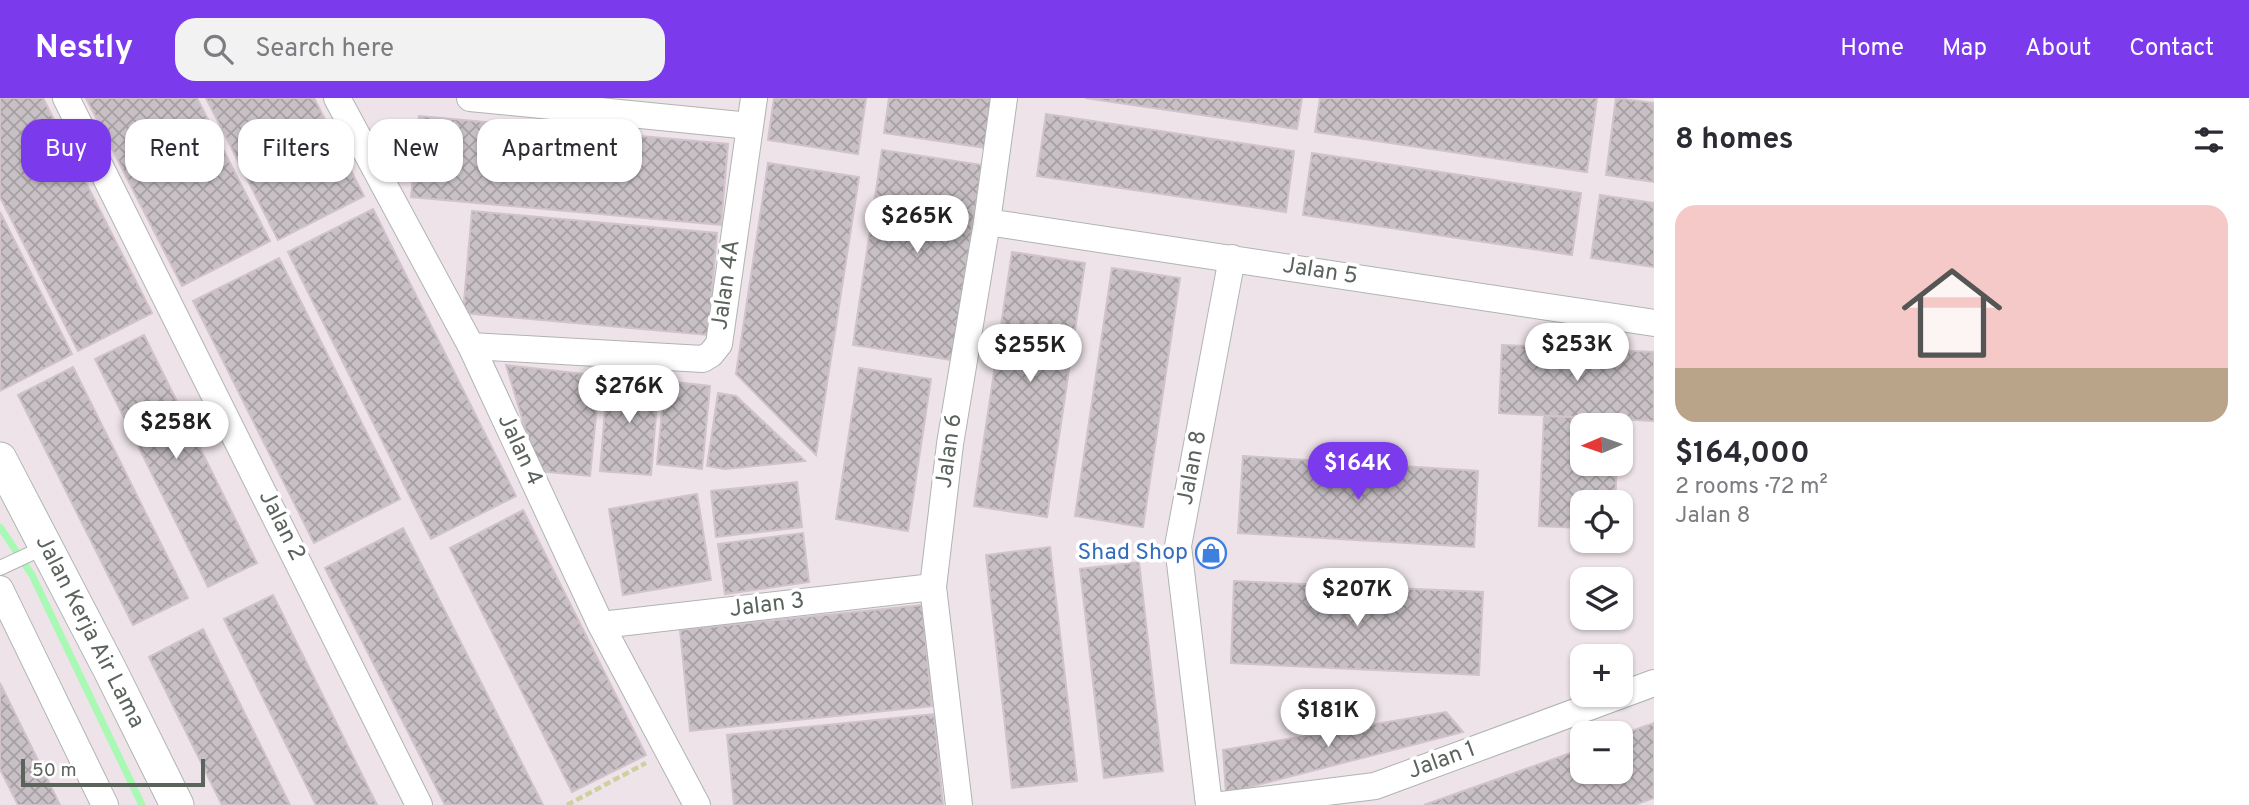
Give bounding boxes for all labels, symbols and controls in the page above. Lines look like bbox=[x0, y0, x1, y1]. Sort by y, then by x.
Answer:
search box bbox=[175, 18, 665, 81]
text: Nestly bbox=[35, 28, 133, 70]
icon: search bbox=[199, 30, 237, 68]
text: Search here bbox=[255, 33, 394, 66]
text: Home bbox=[1840, 34, 1904, 64]
text: Map bbox=[1942, 34, 1987, 64]
text: About bbox=[2025, 34, 2091, 64]
text: Contact bbox=[2129, 34, 2214, 64]
chip: Buy bbox=[21, 119, 111, 182]
chip: Rent bbox=[125, 119, 224, 182]
chip: Filters bbox=[238, 119, 354, 182]
chip: New bbox=[368, 119, 463, 182]
chip: Apartment bbox=[477, 119, 642, 182]
icon: filters bbox=[2190, 121, 2228, 159]
text: 8 homes bbox=[1675, 122, 1794, 159]
pin: $265K bbox=[868, 195, 966, 255]
text: $265K bbox=[881, 203, 953, 232]
street label: Jalan 4A bbox=[706, 238, 748, 332]
icon: home bbox=[1889, 250, 2015, 376]
street label: Jalan 5 bbox=[1280, 252, 1360, 292]
pin: $255K bbox=[981, 324, 1079, 384]
pin: $253K bbox=[1528, 324, 1626, 383]
text: $253K bbox=[1541, 331, 1613, 360]
text: $255K bbox=[994, 332, 1066, 361]
pin: $276K bbox=[580, 366, 678, 425]
text: $276K bbox=[594, 373, 664, 402]
pin: $258K bbox=[127, 402, 225, 461]
text: $258K bbox=[140, 409, 212, 438]
street label: Jalan 4 bbox=[490, 410, 548, 490]
street label: Jalan 6 bbox=[930, 412, 970, 490]
north arrow bbox=[1570, 413, 1633, 476]
map controls bbox=[1570, 413, 1633, 784]
street label: Jalan 8 bbox=[1172, 428, 1214, 508]
text: $164,000 bbox=[1675, 436, 1810, 473]
pin: $164K bbox=[1309, 442, 1407, 502]
text: $164K bbox=[1324, 450, 1392, 479]
text: 2 rooms · 72 m² bbox=[1675, 473, 1828, 502]
street label: Jalan 2 bbox=[251, 486, 311, 566]
button: locate bbox=[1570, 490, 1633, 553]
text: Jalan 8 bbox=[1675, 502, 1751, 531]
street label: Jalan Kerja Air Lama bbox=[28, 531, 150, 733]
shop icon: Shad Shop bbox=[1194, 536, 1228, 570]
place label: Shad Shop bbox=[1078, 539, 1188, 568]
button: layers bbox=[1570, 567, 1633, 630]
pin: $207K bbox=[1308, 568, 1406, 628]
text: $207K bbox=[1321, 576, 1393, 605]
street label: Jalan 3 bbox=[728, 587, 806, 625]
button: + bbox=[1570, 644, 1633, 707]
pin: $181K bbox=[1279, 690, 1377, 749]
text: $181K bbox=[1297, 697, 1359, 726]
button: − bbox=[1570, 721, 1633, 784]
street label: Jalan 1 bbox=[1404, 735, 1480, 787]
scale bar bbox=[21, 756, 205, 788]
text: 50 m bbox=[32, 759, 77, 783]

